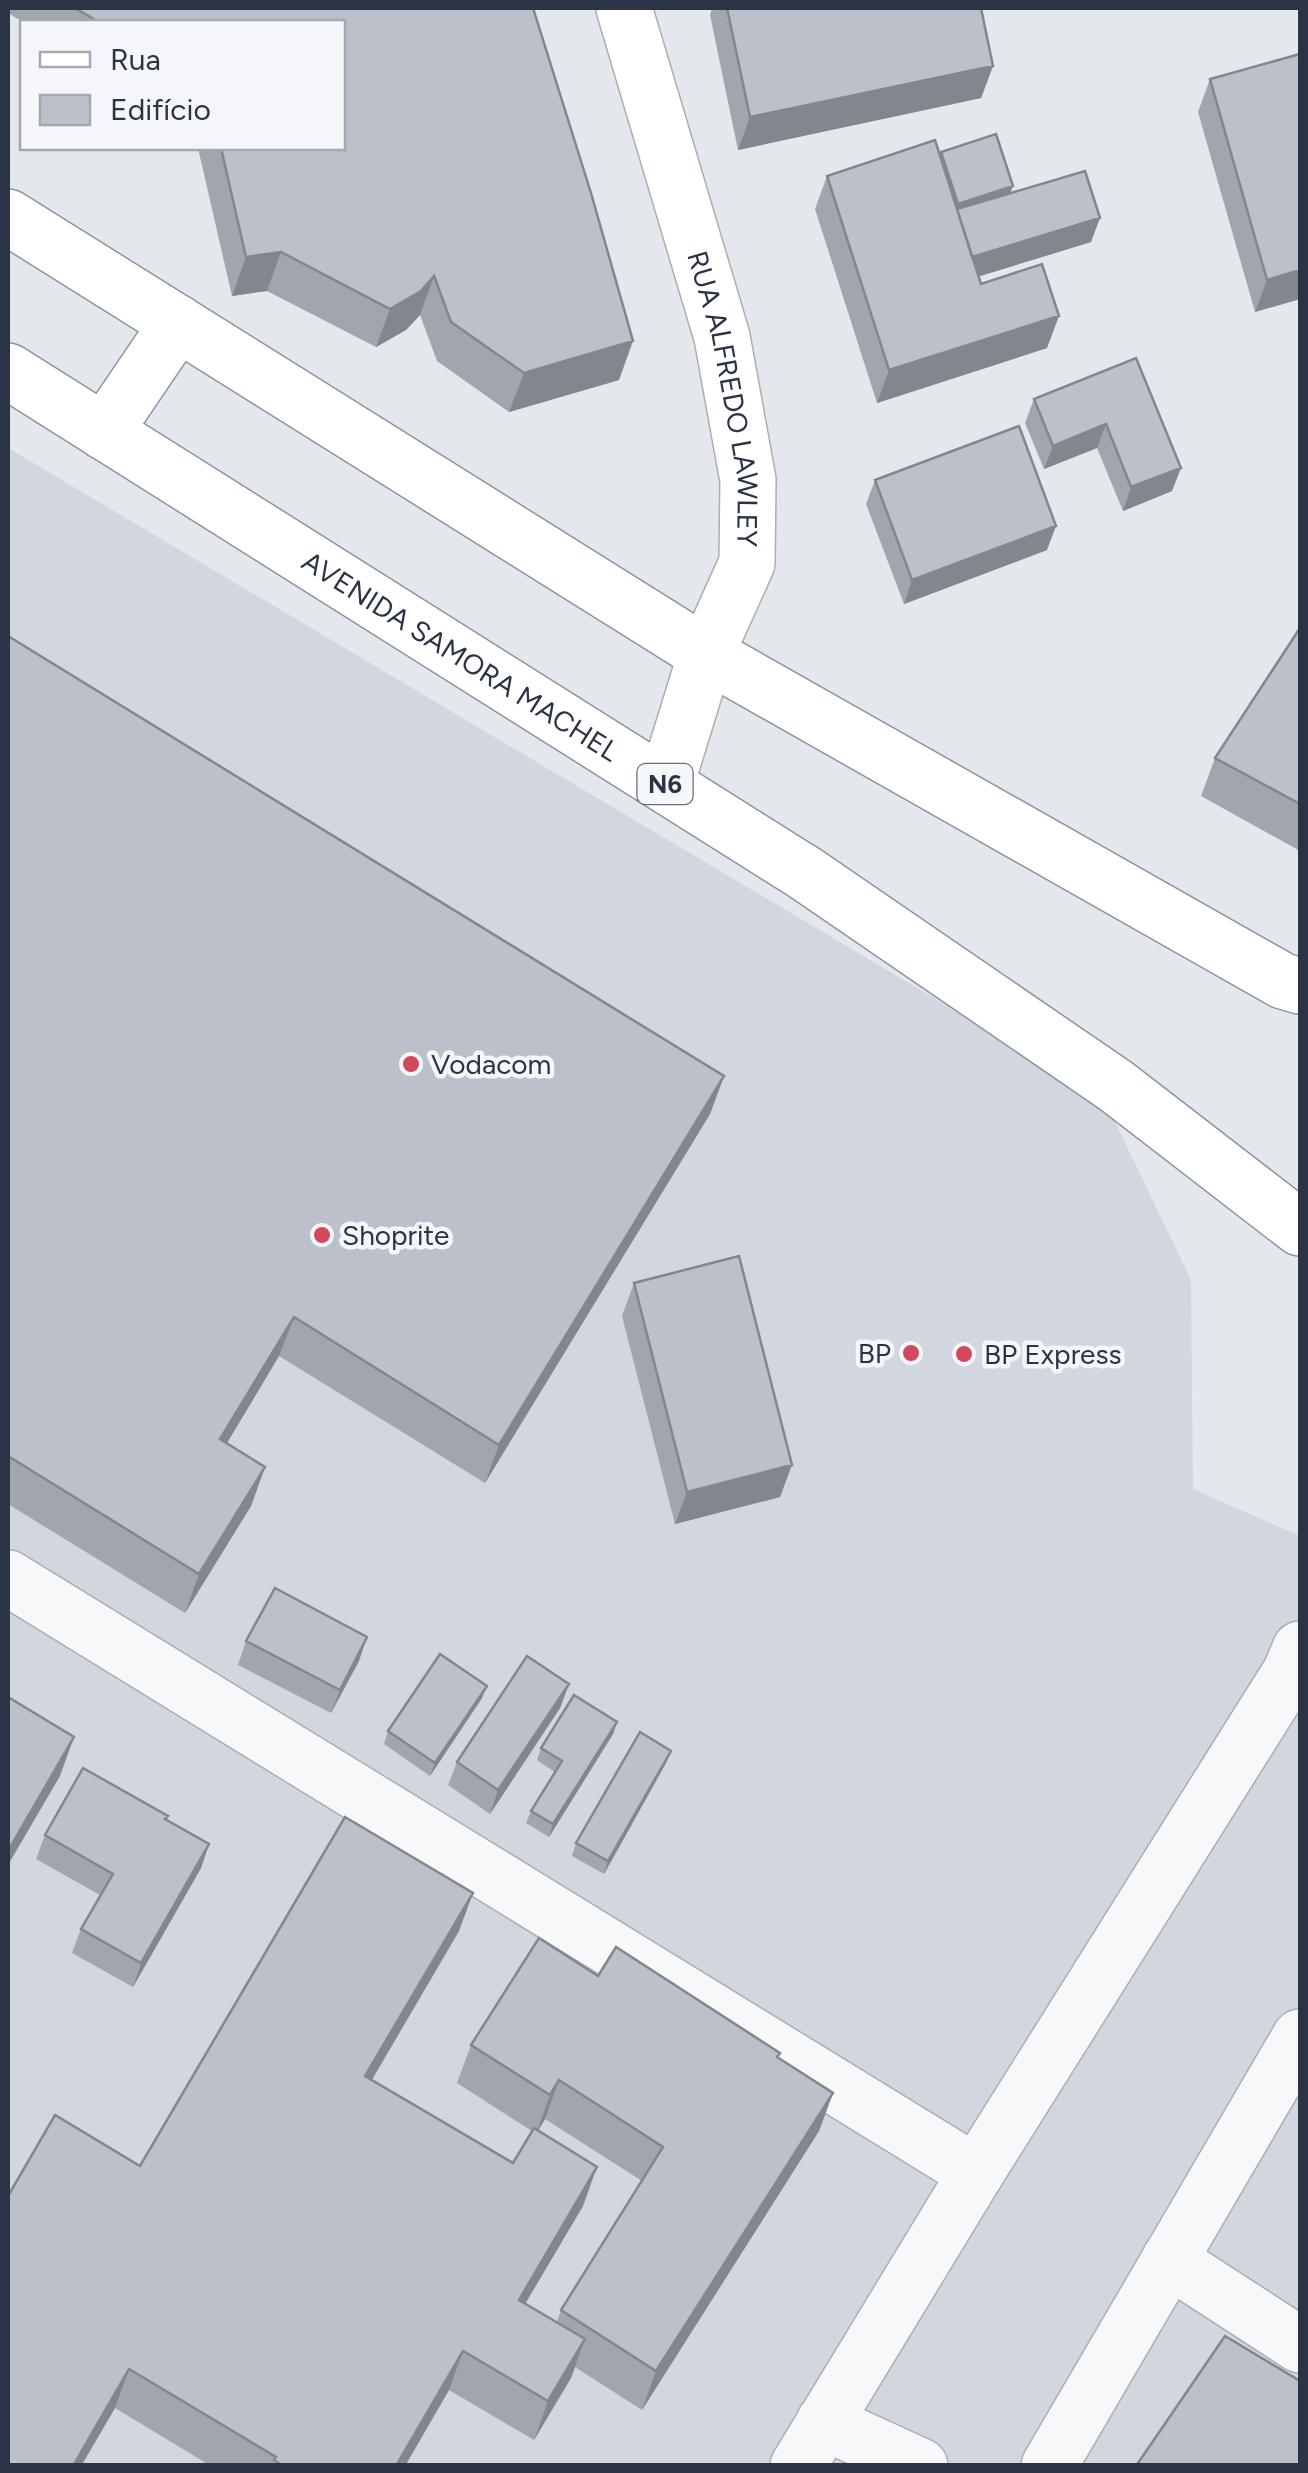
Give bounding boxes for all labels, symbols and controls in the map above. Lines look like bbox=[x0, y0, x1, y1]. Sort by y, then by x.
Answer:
legend bbox=[20, 20, 345, 150]
text: Rua bbox=[110, 41, 161, 78]
text: Edifício bbox=[110, 91, 211, 128]
street label: RUA ALFREDO LAWLEY bbox=[680, 247, 765, 547]
street label: AVENIDA SAMORA MACHEL bbox=[296, 544, 626, 769]
road number: N6 bbox=[638, 764, 692, 804]
place label: Vodacom bbox=[431, 1047, 551, 1081]
marker: Vodacom bbox=[400, 1053, 422, 1075]
place label: Shoprite bbox=[342, 1218, 449, 1252]
marker: Shoprite bbox=[311, 1224, 333, 1246]
place label: BP bbox=[858, 1336, 891, 1370]
place label: BP Express bbox=[984, 1337, 1122, 1371]
marker: BP bbox=[900, 1342, 922, 1364]
marker: BP Express bbox=[953, 1343, 975, 1365]

